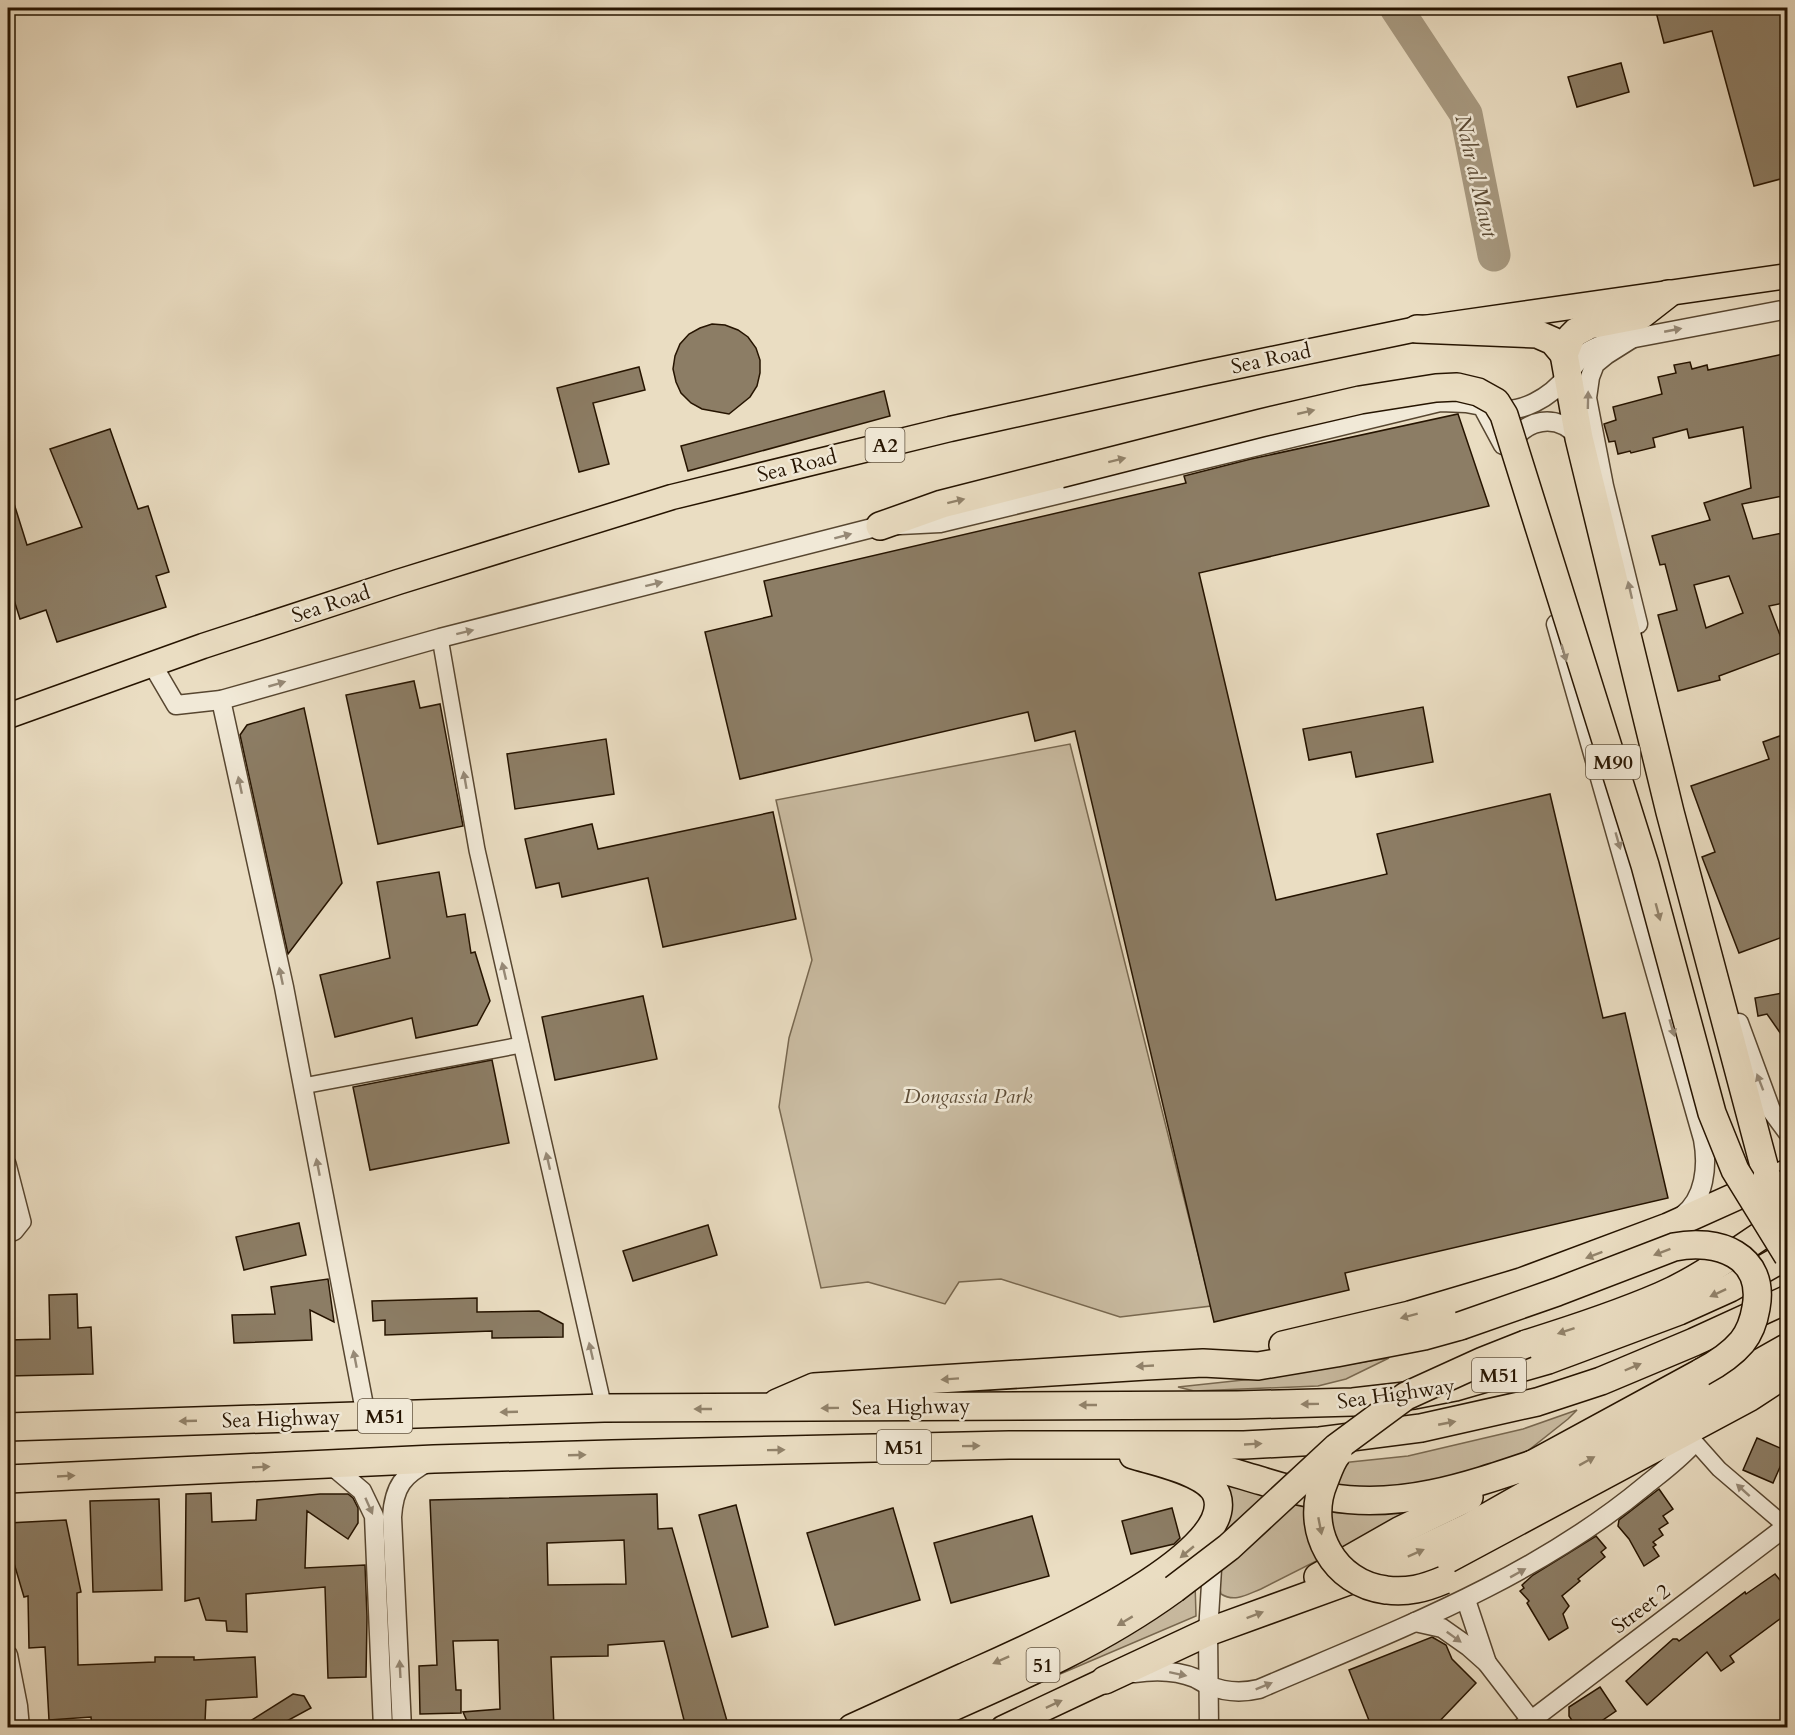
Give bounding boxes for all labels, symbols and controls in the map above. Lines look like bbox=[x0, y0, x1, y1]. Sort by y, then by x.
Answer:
water label: Nahr al Mawt bbox=[1447, 112, 1505, 241]
one-way arrow bbox=[1664, 325, 1683, 334]
street label: Sea Road bbox=[1228, 336, 1314, 382]
one-way arrow bbox=[1583, 390, 1593, 409]
one-way arrow bbox=[1297, 407, 1315, 417]
road number: A2 bbox=[866, 428, 904, 462]
street label: Sea Road bbox=[754, 442, 840, 490]
one-way arrow bbox=[1108, 454, 1126, 464]
one-way arrow bbox=[947, 495, 965, 505]
one-way arrow bbox=[834, 530, 852, 540]
street label: Sea Road bbox=[288, 578, 374, 630]
one-way arrow bbox=[645, 578, 663, 588]
one-way arrow bbox=[1624, 580, 1634, 599]
one-way arrow bbox=[456, 626, 474, 636]
one-way arrow bbox=[1560, 644, 1569, 662]
one-way arrow bbox=[268, 679, 286, 688]
road number: M90 bbox=[1586, 745, 1640, 779]
one-way arrow bbox=[460, 771, 469, 790]
one-way arrow bbox=[234, 776, 244, 795]
one-way arrow bbox=[1614, 832, 1623, 850]
one-way arrow bbox=[1654, 903, 1663, 921]
one-way arrow bbox=[499, 962, 509, 981]
one-way arrow bbox=[276, 966, 285, 985]
one-way arrow bbox=[1667, 1019, 1677, 1037]
one-way arrow bbox=[1755, 1073, 1765, 1091]
park label: Dongassia Park bbox=[904, 1082, 1033, 1111]
one-way arrow bbox=[542, 1152, 552, 1171]
one-way arrow bbox=[313, 1158, 322, 1177]
one-way arrow bbox=[1653, 1248, 1671, 1257]
one-way arrow bbox=[1585, 1250, 1603, 1260]
one-way arrow bbox=[1709, 1289, 1727, 1299]
one-way arrow bbox=[1400, 1311, 1418, 1321]
one-way arrow bbox=[1557, 1327, 1575, 1337]
one-way arrow bbox=[586, 1342, 596, 1361]
one-way arrow bbox=[350, 1349, 359, 1368]
road number: M51 bbox=[1472, 1358, 1526, 1392]
one-way arrow bbox=[1135, 1362, 1154, 1371]
one-way arrow bbox=[1625, 1362, 1643, 1372]
street label: Sea Highway bbox=[1335, 1371, 1457, 1417]
one-way arrow bbox=[941, 1374, 960, 1383]
street label: Sea Highway bbox=[851, 1391, 971, 1423]
road number: M51 bbox=[358, 1399, 412, 1433]
one-way arrow bbox=[1300, 1399, 1319, 1409]
one-way arrow bbox=[1079, 1400, 1098, 1410]
street label: Sea Highway bbox=[221, 1402, 341, 1436]
one-way arrow bbox=[821, 1403, 840, 1413]
one-way arrow bbox=[694, 1404, 713, 1414]
one-way arrow bbox=[499, 1407, 518, 1416]
one-way arrow bbox=[178, 1417, 197, 1426]
one-way arrow bbox=[1438, 1418, 1457, 1427]
road number: M51 bbox=[877, 1430, 931, 1464]
one-way arrow bbox=[1244, 1440, 1263, 1449]
one-way arrow bbox=[961, 1441, 980, 1451]
one-way arrow bbox=[766, 1445, 785, 1455]
one-way arrow bbox=[568, 1450, 587, 1459]
one-way arrow bbox=[1579, 1456, 1596, 1466]
one-way arrow bbox=[251, 1463, 270, 1472]
one-way arrow bbox=[56, 1472, 75, 1481]
one-way arrow bbox=[1736, 1483, 1751, 1497]
one-way arrow bbox=[365, 1498, 374, 1515]
one-way arrow bbox=[1315, 1517, 1324, 1536]
one-way arrow bbox=[1180, 1545, 1195, 1558]
one-way arrow bbox=[1407, 1549, 1424, 1558]
one-way arrow bbox=[1509, 1568, 1526, 1578]
street label: Street 2 bbox=[1606, 1577, 1677, 1641]
one-way arrow bbox=[1246, 1609, 1264, 1619]
one-way arrow bbox=[1117, 1616, 1133, 1627]
one-way arrow bbox=[1446, 1630, 1461, 1642]
road number: 51 bbox=[1026, 1648, 1060, 1682]
one-way arrow bbox=[992, 1655, 1010, 1665]
one-way arrow bbox=[395, 1660, 404, 1679]
one-way arrow bbox=[1169, 1670, 1188, 1679]
one-way arrow bbox=[1255, 1681, 1273, 1690]
one-way arrow bbox=[1045, 1699, 1062, 1708]

